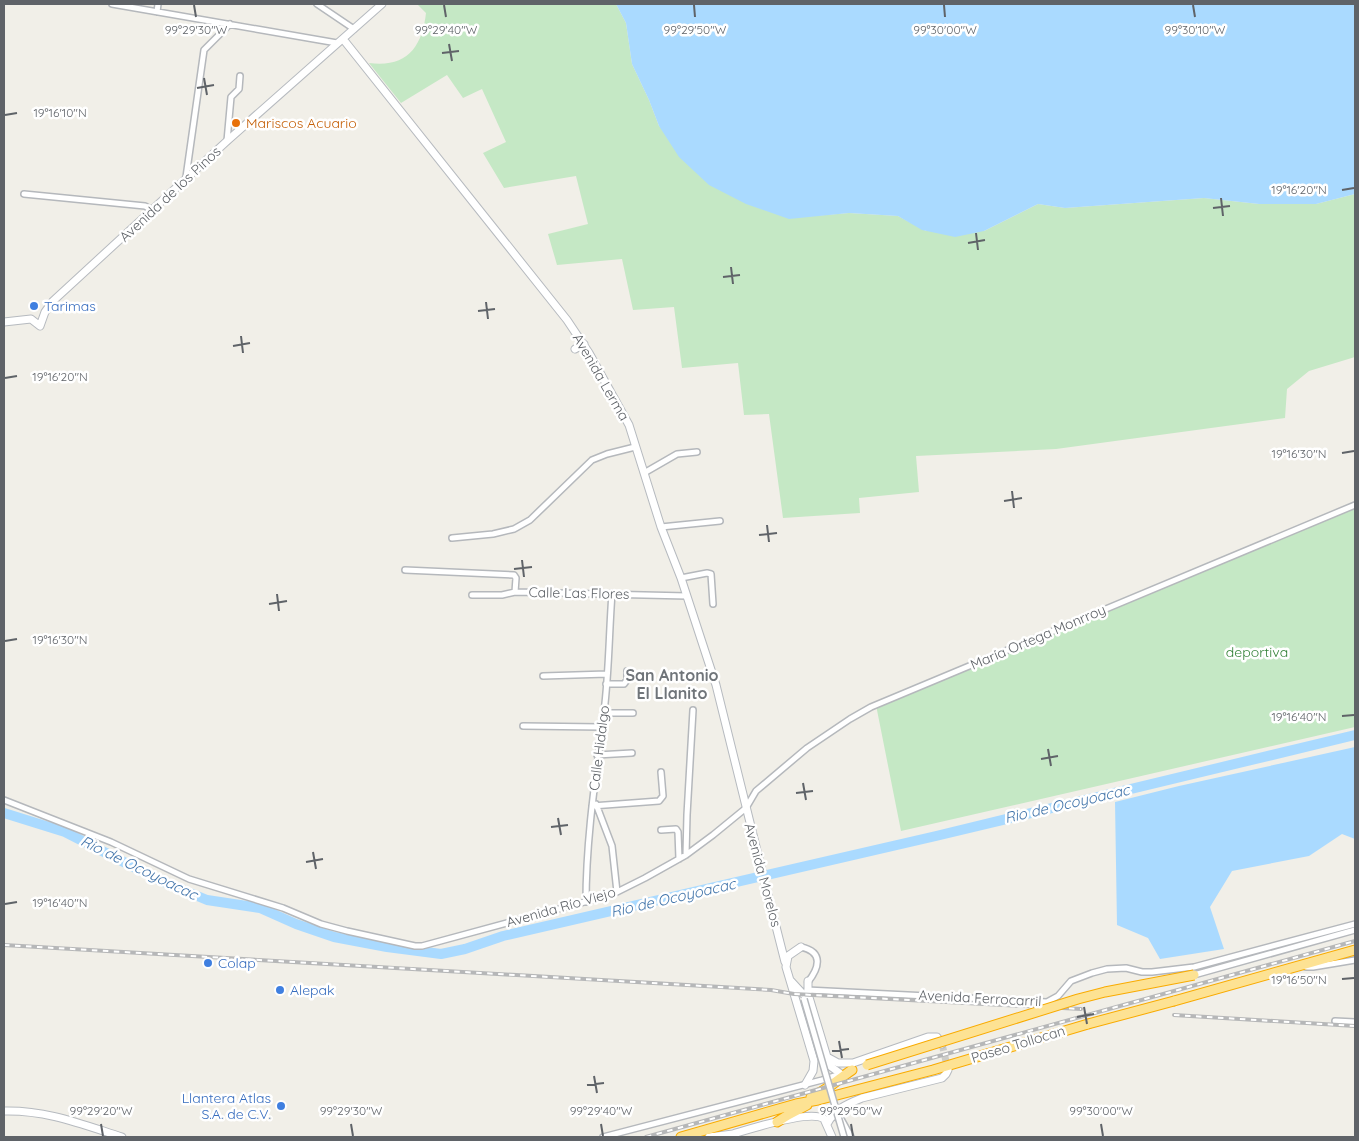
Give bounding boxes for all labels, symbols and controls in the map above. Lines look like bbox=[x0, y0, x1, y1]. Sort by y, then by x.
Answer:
text: 99°29'30"W bbox=[165, 22, 228, 37]
text: 99°29'40"W bbox=[415, 22, 478, 37]
text: 99°29'50"W bbox=[664, 22, 727, 37]
text: 99°30'00"W bbox=[913, 22, 977, 37]
text: 99°30'10"W bbox=[1165, 22, 1226, 37]
text: 19°16'10"N bbox=[33, 105, 87, 120]
place label: Mariscos Acuario bbox=[246, 114, 357, 132]
marker: Mariscos Acuario bbox=[230, 117, 242, 129]
street label: Avenida de los Pinos bbox=[115, 142, 225, 246]
text: 19°16'20"N bbox=[1271, 182, 1327, 197]
place label: Tarimas bbox=[44, 297, 96, 315]
marker: Tarimas bbox=[28, 300, 40, 312]
street label: Avenida Lerma bbox=[569, 330, 633, 424]
text: 19°16'20"N bbox=[32, 369, 88, 384]
text: 19°16'30"N bbox=[1271, 446, 1327, 461]
street label: Calle Las Flores bbox=[528, 583, 630, 603]
street label: María Ortega Monrroy bbox=[968, 600, 1108, 674]
text: 19°16'30"N bbox=[32, 632, 88, 647]
park label: deportiva bbox=[1226, 643, 1288, 661]
district label: San Antonio El Llanito bbox=[625, 665, 719, 703]
street label: Calle Hidalgo bbox=[585, 704, 613, 792]
text: 19°16'40"N bbox=[1271, 709, 1327, 724]
water label: Rio de Ocoyoacac bbox=[1003, 780, 1132, 827]
street label: Avenida Morelos bbox=[740, 821, 786, 929]
water label: Rio de Ocoyoacac bbox=[78, 831, 202, 905]
water label: Rio de Ocoyoacac bbox=[609, 874, 738, 921]
street label: Avenida Río Viejo bbox=[504, 883, 618, 931]
text: 19°16'40"N bbox=[32, 895, 88, 910]
place label: Colap bbox=[218, 954, 256, 972]
marker: Colap bbox=[202, 957, 214, 969]
text: 19°16'50"N bbox=[1271, 972, 1327, 987]
place label: Alepak bbox=[290, 981, 335, 999]
marker: Alepak bbox=[274, 984, 286, 996]
street label: Avenida Ferrocarril bbox=[918, 986, 1042, 1010]
street label: Paseo Tollocan bbox=[969, 1021, 1067, 1067]
place label: Llantera Atlas S.A. de C.V. bbox=[182, 1089, 271, 1123]
marker: Llantera Atlas S.A. de C.V. bbox=[275, 1100, 287, 1112]
text: 99°29'20"W bbox=[69, 1103, 133, 1118]
text: 99°29'30"W bbox=[320, 1103, 383, 1118]
text: 99°29'40"W bbox=[570, 1103, 633, 1118]
text: 99°29'50"W bbox=[820, 1103, 883, 1118]
text: 99°30'00"W bbox=[1069, 1103, 1133, 1118]

